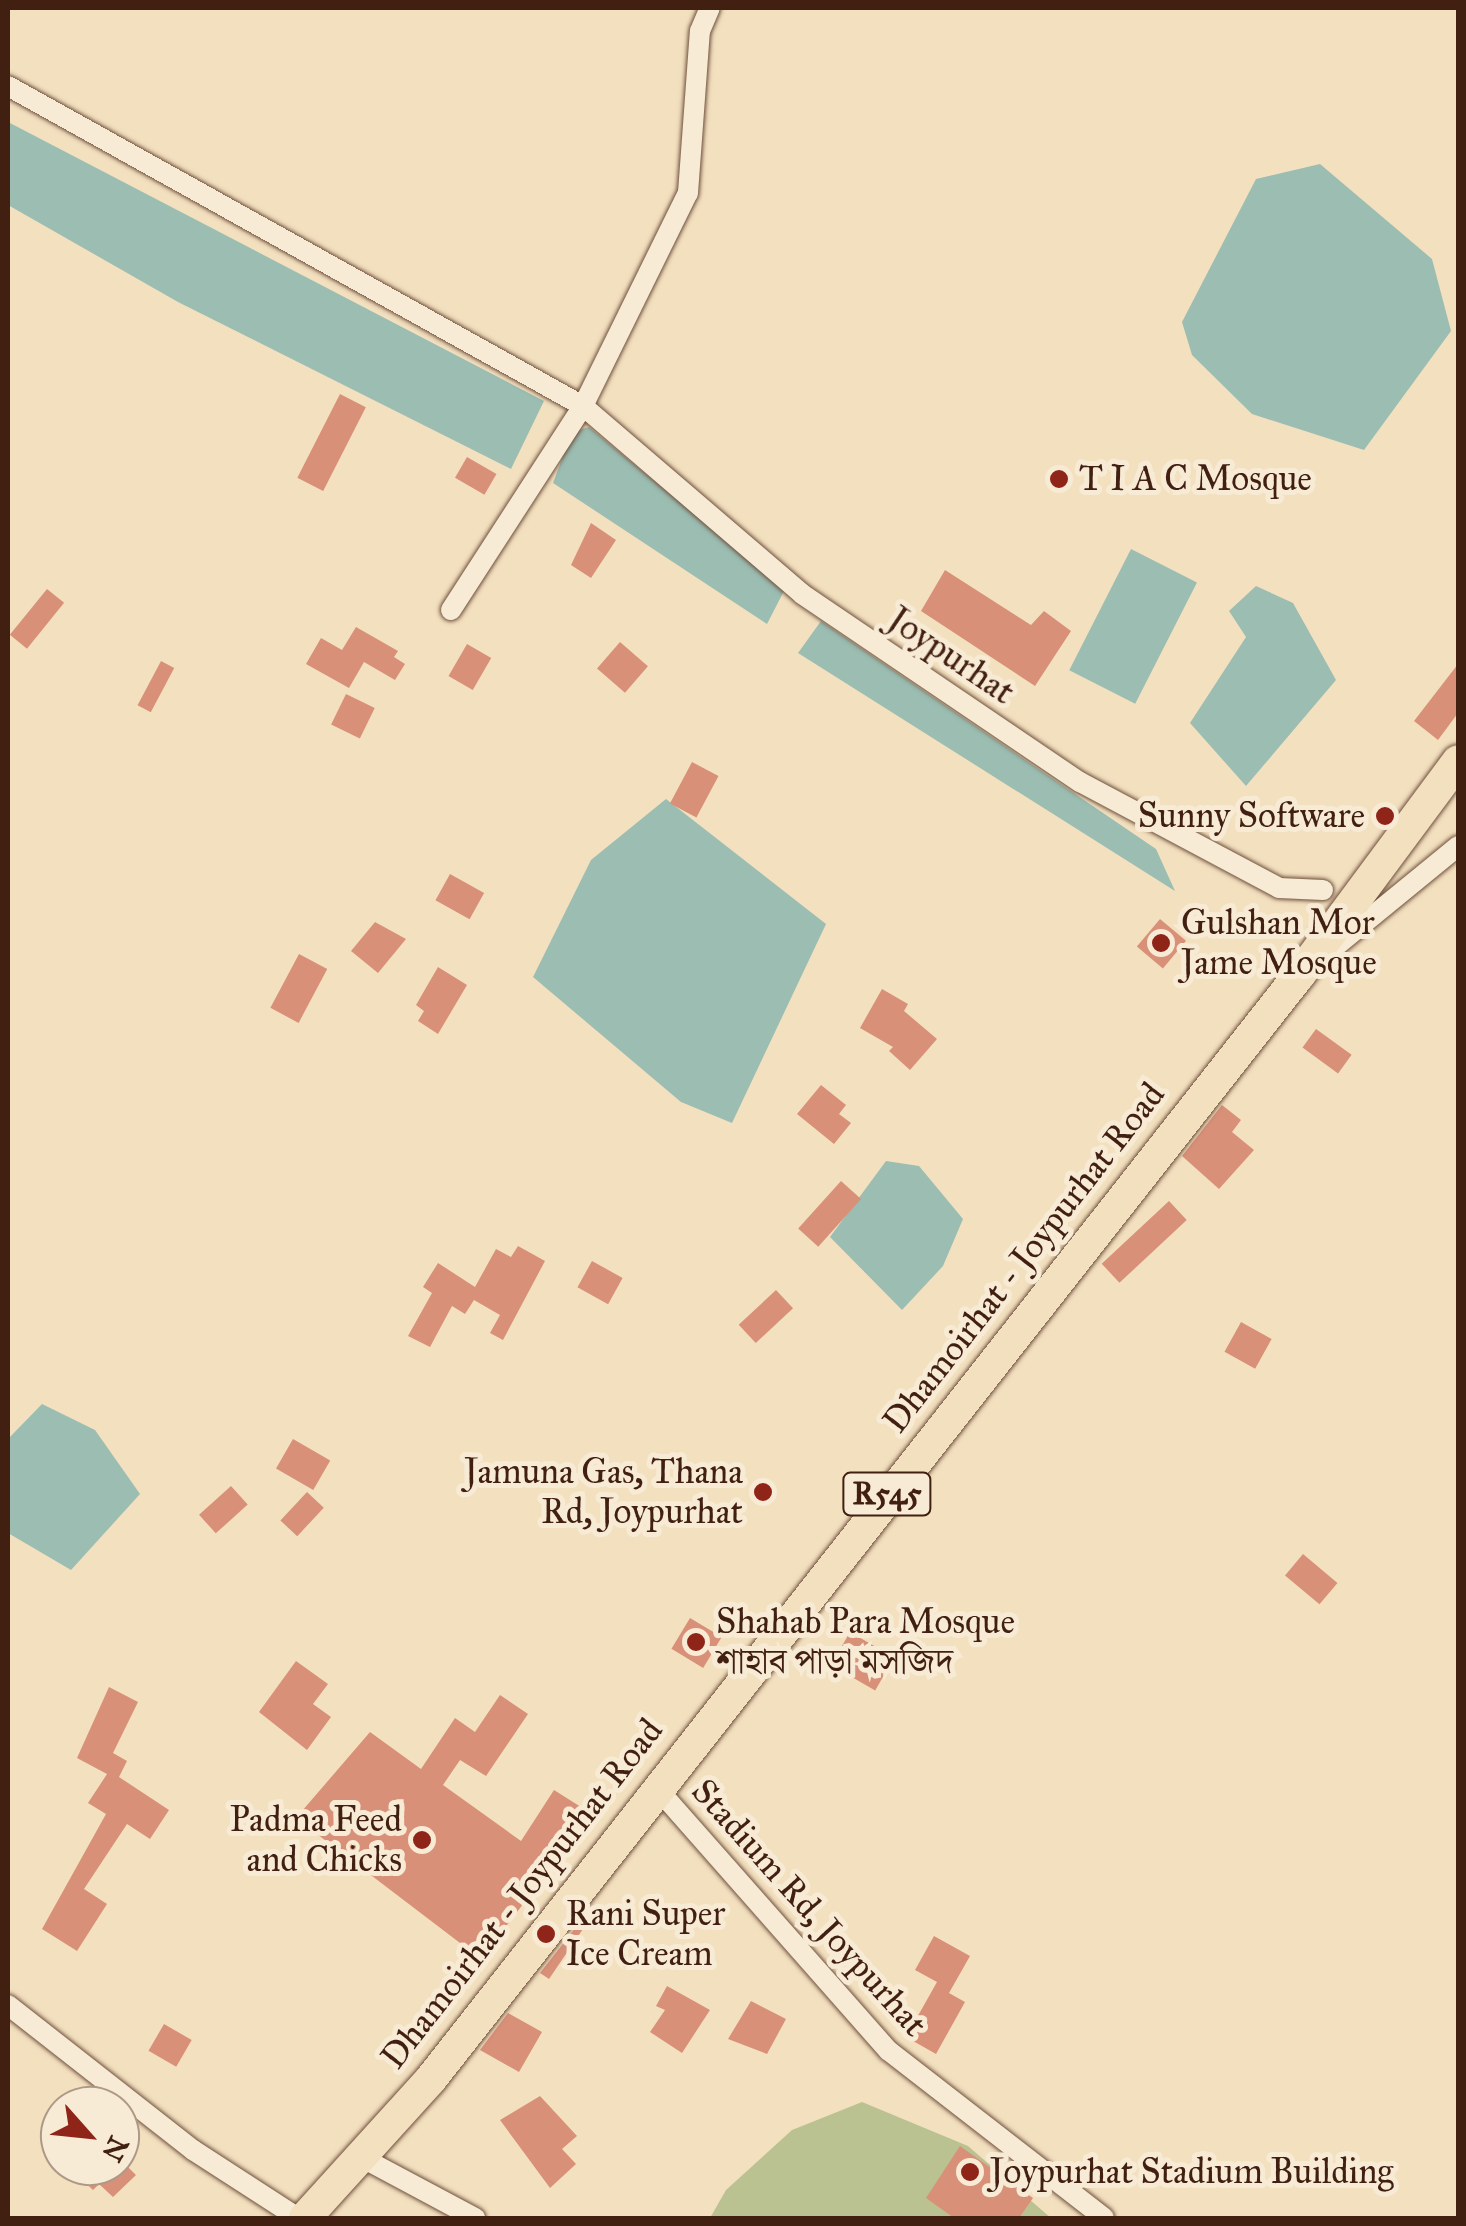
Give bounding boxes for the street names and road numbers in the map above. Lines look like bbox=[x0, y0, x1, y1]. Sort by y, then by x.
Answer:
street label: Joypurhat bbox=[880, 599, 1022, 713]
street label: Dhamoirhat - Joypurhat Road bbox=[874, 1075, 1174, 1441]
road number: R545 bbox=[842, 1467, 932, 1521]
street label: Dhamoirhat - Joypurhat Road bbox=[372, 1711, 672, 2077]
street label: Stadium Rd, Joypurhat bbox=[682, 1771, 936, 2045]

